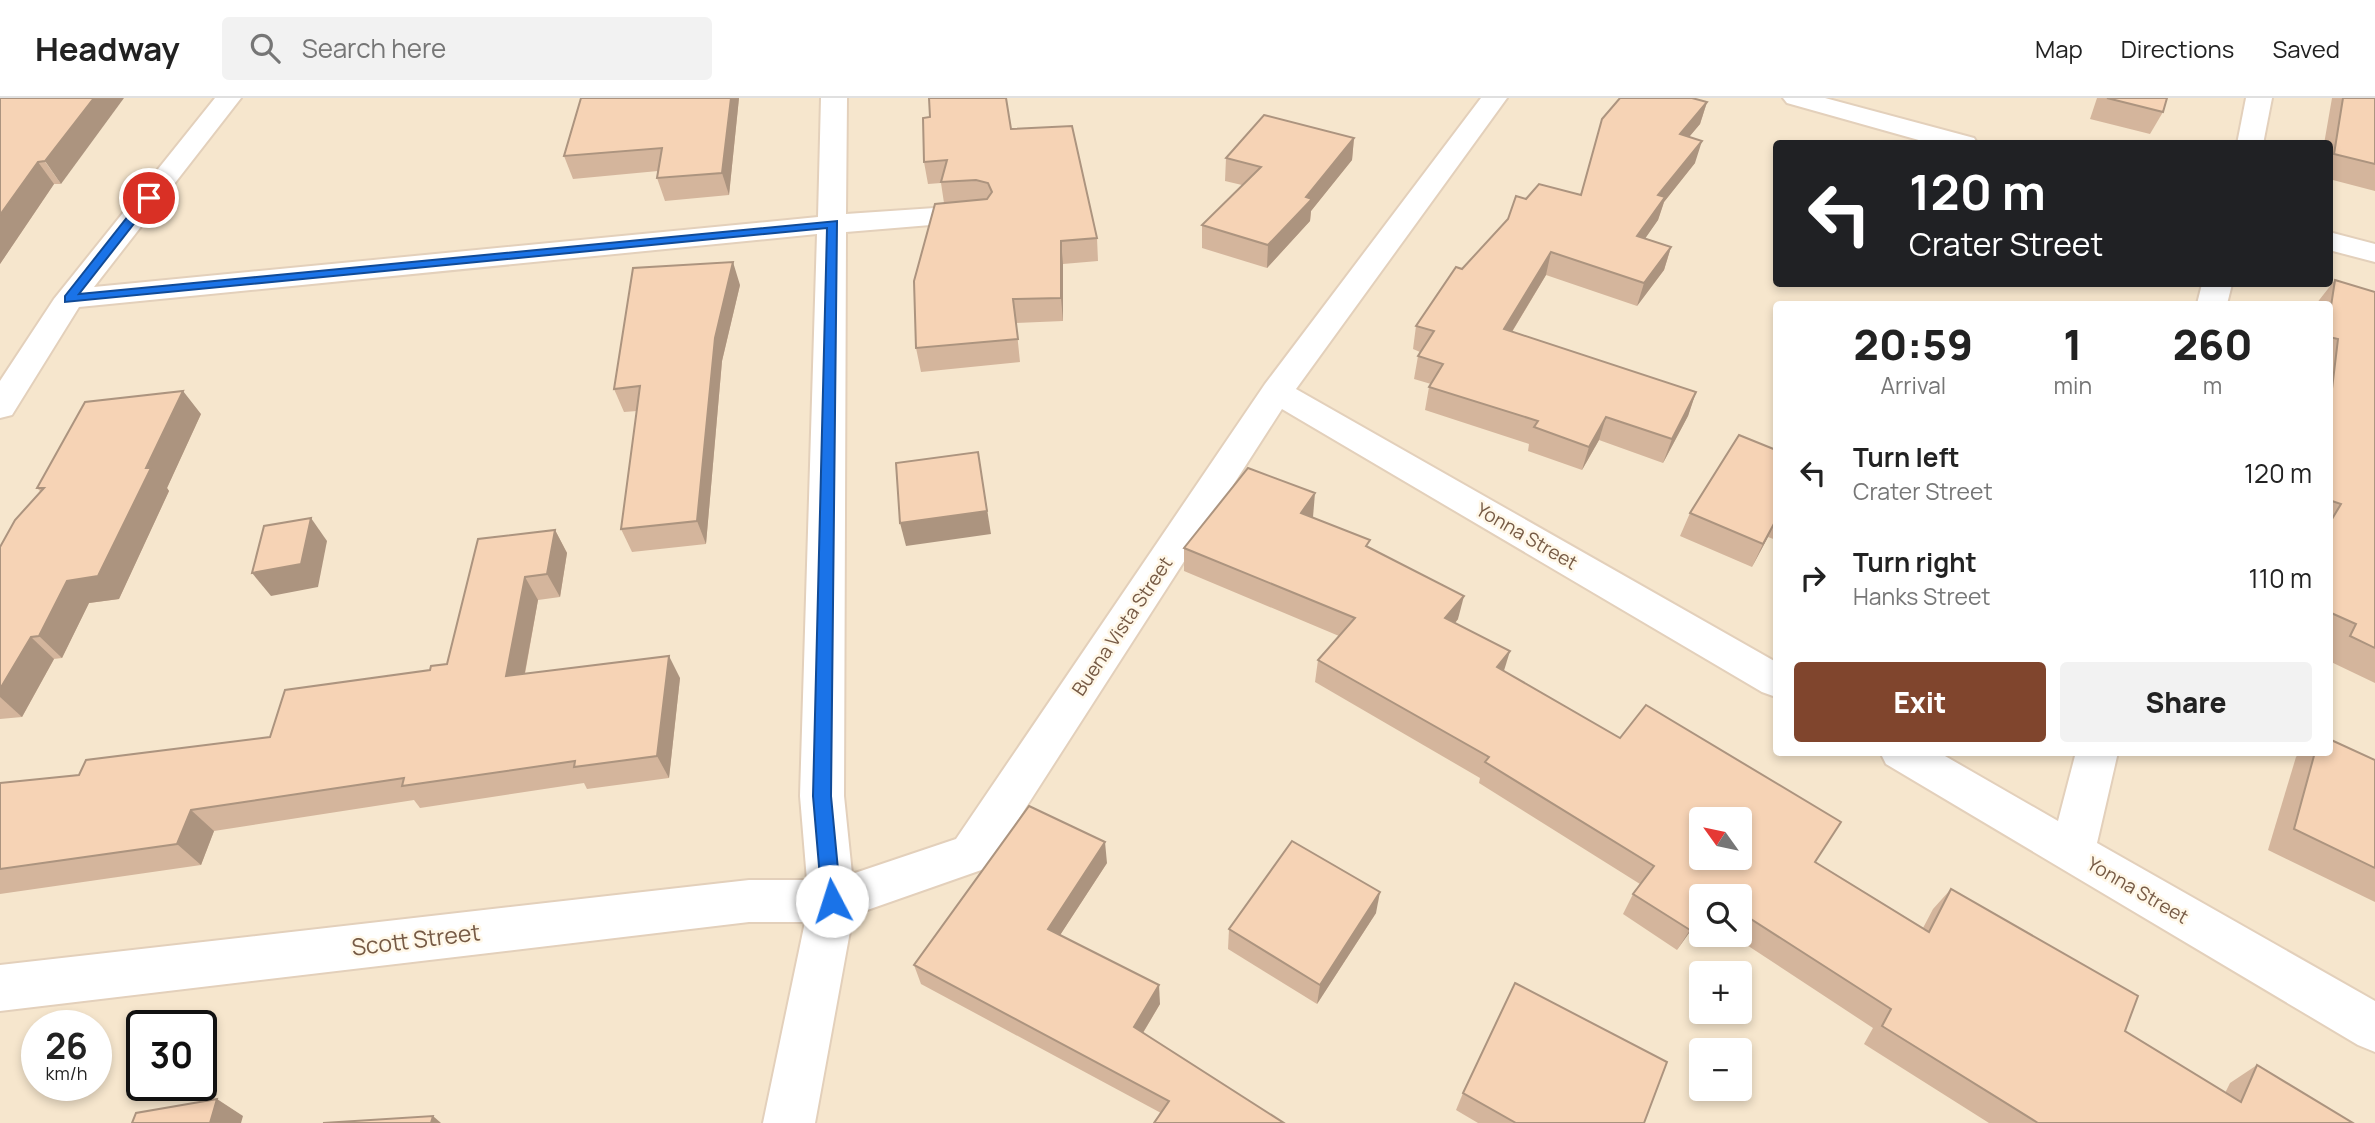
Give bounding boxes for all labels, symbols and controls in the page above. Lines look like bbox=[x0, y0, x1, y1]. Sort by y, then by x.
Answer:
search box bbox=[222, 17, 712, 80]
text: Headway bbox=[35, 26, 180, 71]
icon: search bbox=[246, 29, 284, 67]
text: Search here bbox=[302, 30, 446, 66]
text: Map bbox=[2035, 32, 2083, 65]
text: Directions bbox=[2121, 32, 2234, 65]
text: Saved bbox=[2272, 32, 2340, 65]
text: 120 m bbox=[1909, 158, 2046, 225]
pin bbox=[119, 168, 179, 228]
icon: left bbox=[1794, 168, 1885, 259]
icon: arrive bbox=[130, 179, 168, 217]
text: Crater Street bbox=[1909, 222, 2103, 266]
text: 20:59 bbox=[1854, 315, 1973, 373]
text: 1 bbox=[2063, 315, 2082, 373]
text: 260 bbox=[2173, 315, 2252, 373]
text: Arrival bbox=[1880, 369, 1946, 401]
text: min bbox=[2054, 369, 2092, 401]
text: m bbox=[2203, 369, 2222, 401]
text: Turn left bbox=[1853, 439, 1960, 475]
icon: left bbox=[1794, 454, 1832, 492]
text: 120 m bbox=[2244, 455, 2312, 491]
text: Crater Street bbox=[1853, 475, 1993, 507]
street label: Yonna Street bbox=[1472, 496, 1582, 576]
text: Turn right bbox=[1853, 544, 1977, 580]
street label: Buena Vista Street bbox=[1066, 551, 1178, 701]
icon: right bbox=[1794, 559, 1832, 597]
text: 110 m bbox=[2249, 560, 2312, 596]
text: Hanks Street bbox=[1853, 580, 1991, 612]
button: Exit bbox=[1794, 662, 2046, 742]
button: Share bbox=[2060, 662, 2312, 742]
north arrow bbox=[1689, 807, 1752, 870]
map controls bbox=[1689, 807, 1752, 1101]
street label: Yonna Street bbox=[2083, 850, 2193, 930]
position arrow bbox=[795, 864, 869, 938]
button: search bbox=[1689, 884, 1752, 947]
street label: Scott Street bbox=[350, 915, 482, 963]
button: + bbox=[1689, 961, 1752, 1024]
speed limit sign: 30 bbox=[126, 1010, 217, 1101]
text: 26 bbox=[45, 1022, 88, 1070]
button: − bbox=[1689, 1038, 1752, 1101]
text: km/h bbox=[46, 1061, 87, 1085]

